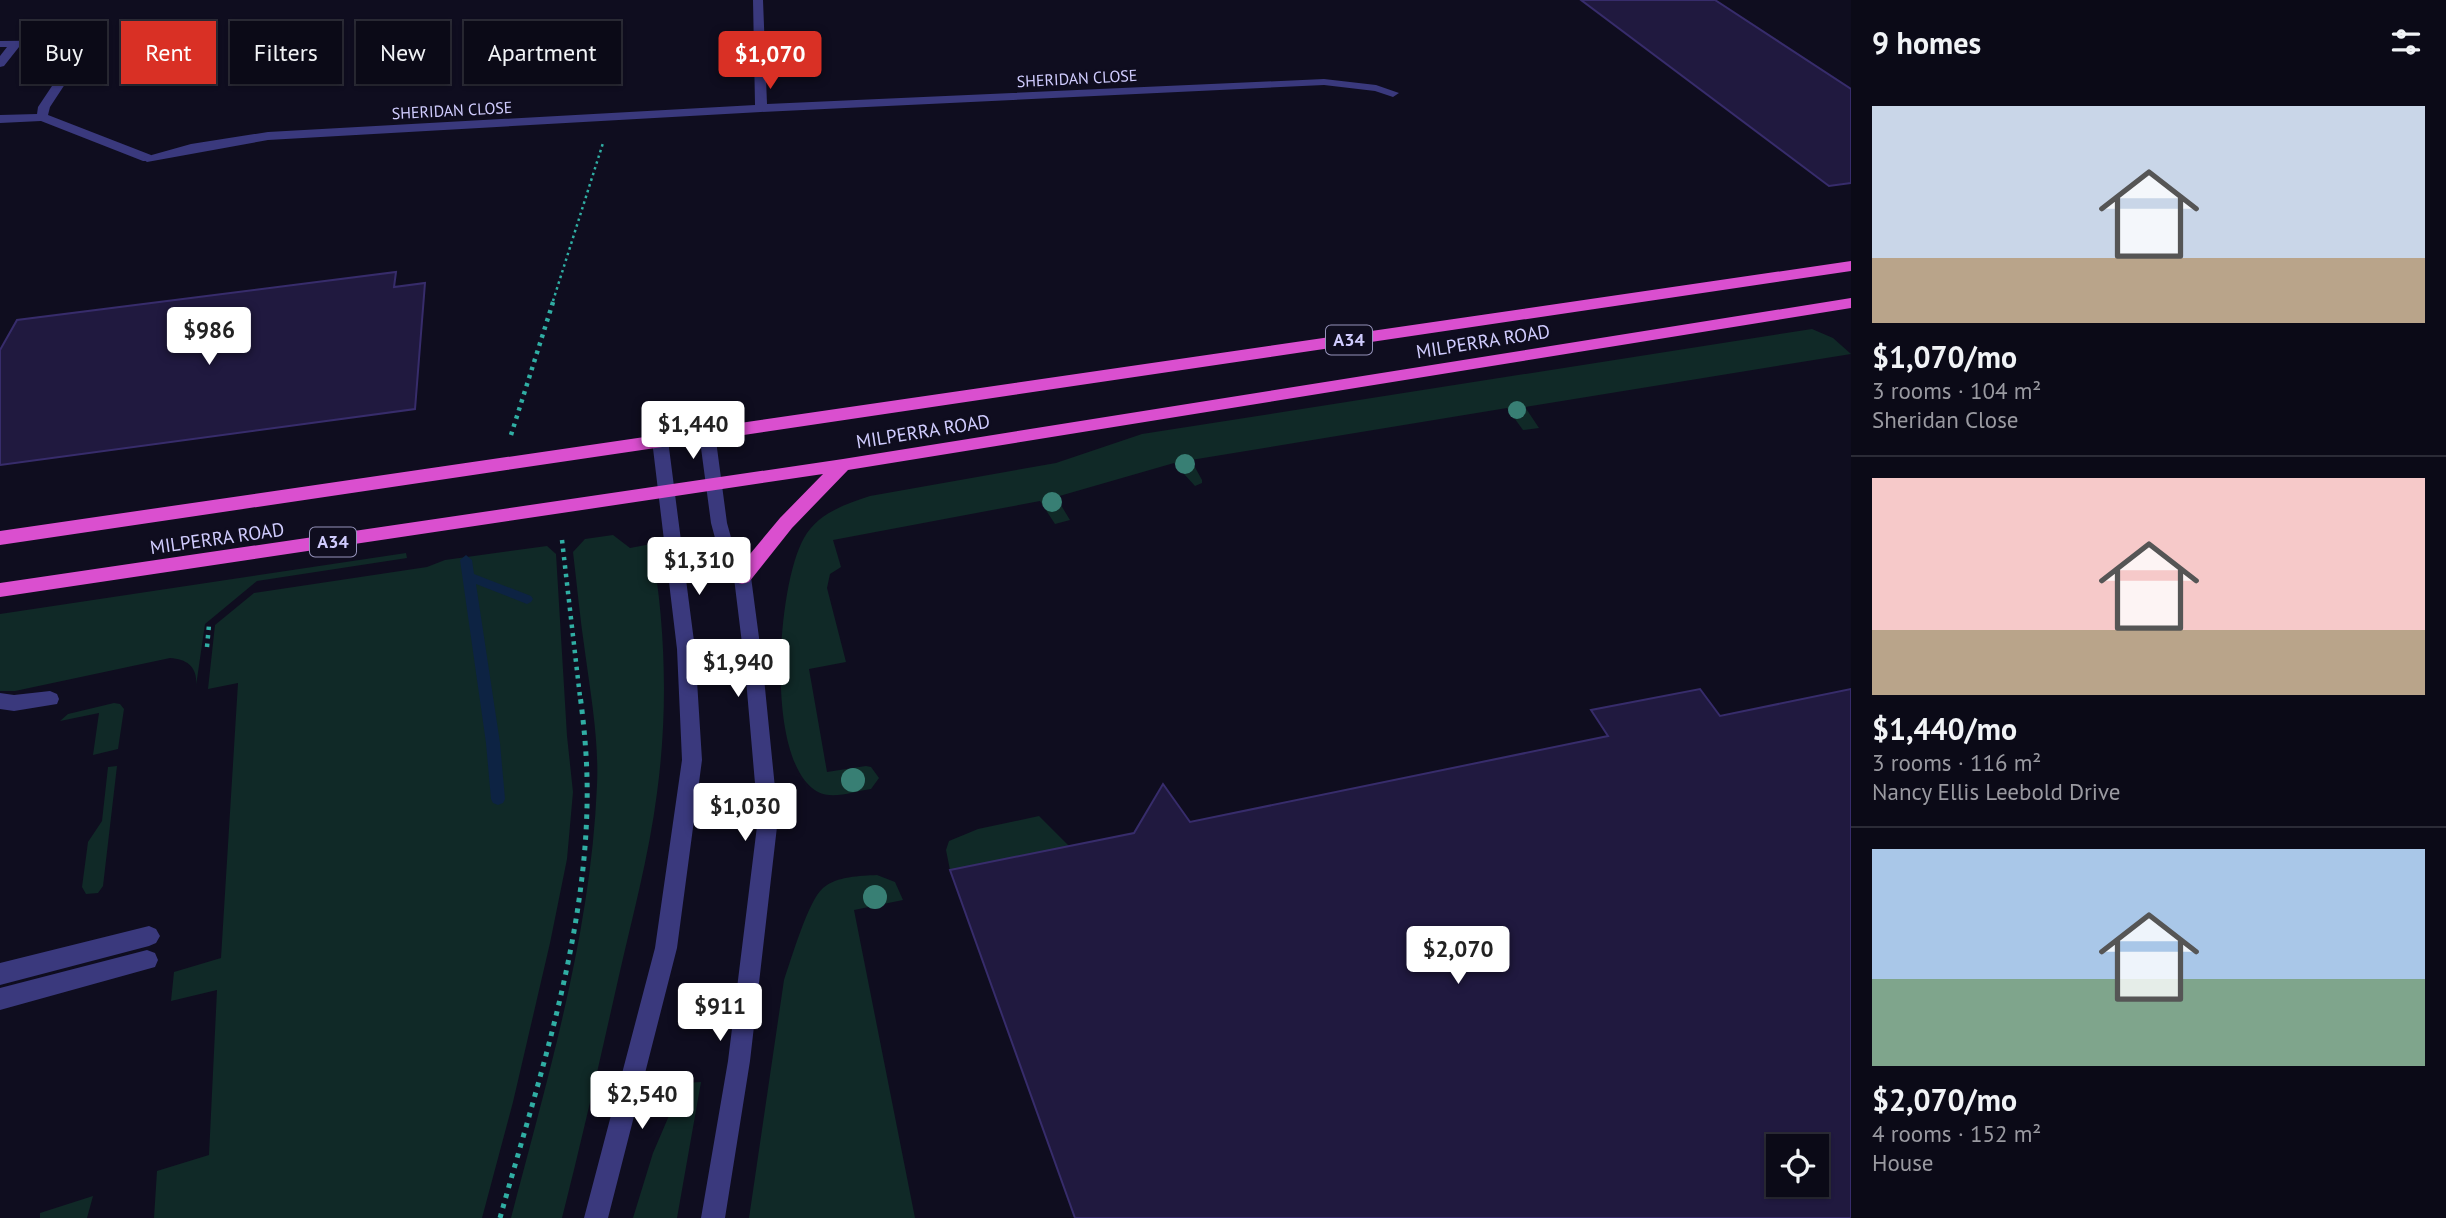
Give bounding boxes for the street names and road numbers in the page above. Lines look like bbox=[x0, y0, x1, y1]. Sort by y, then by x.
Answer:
street label: SHERIDAN CLOSE bbox=[1016, 65, 1138, 91]
street label: SHERIDAN CLOSE bbox=[391, 97, 513, 123]
street label: MILPERRA ROAD bbox=[1414, 319, 1552, 363]
road number: A34 bbox=[1326, 326, 1372, 354]
street label: MILPERRA ROAD bbox=[854, 409, 992, 453]
street label: MILPERRA ROAD bbox=[148, 517, 286, 559]
road number: A34 bbox=[310, 528, 356, 556]

